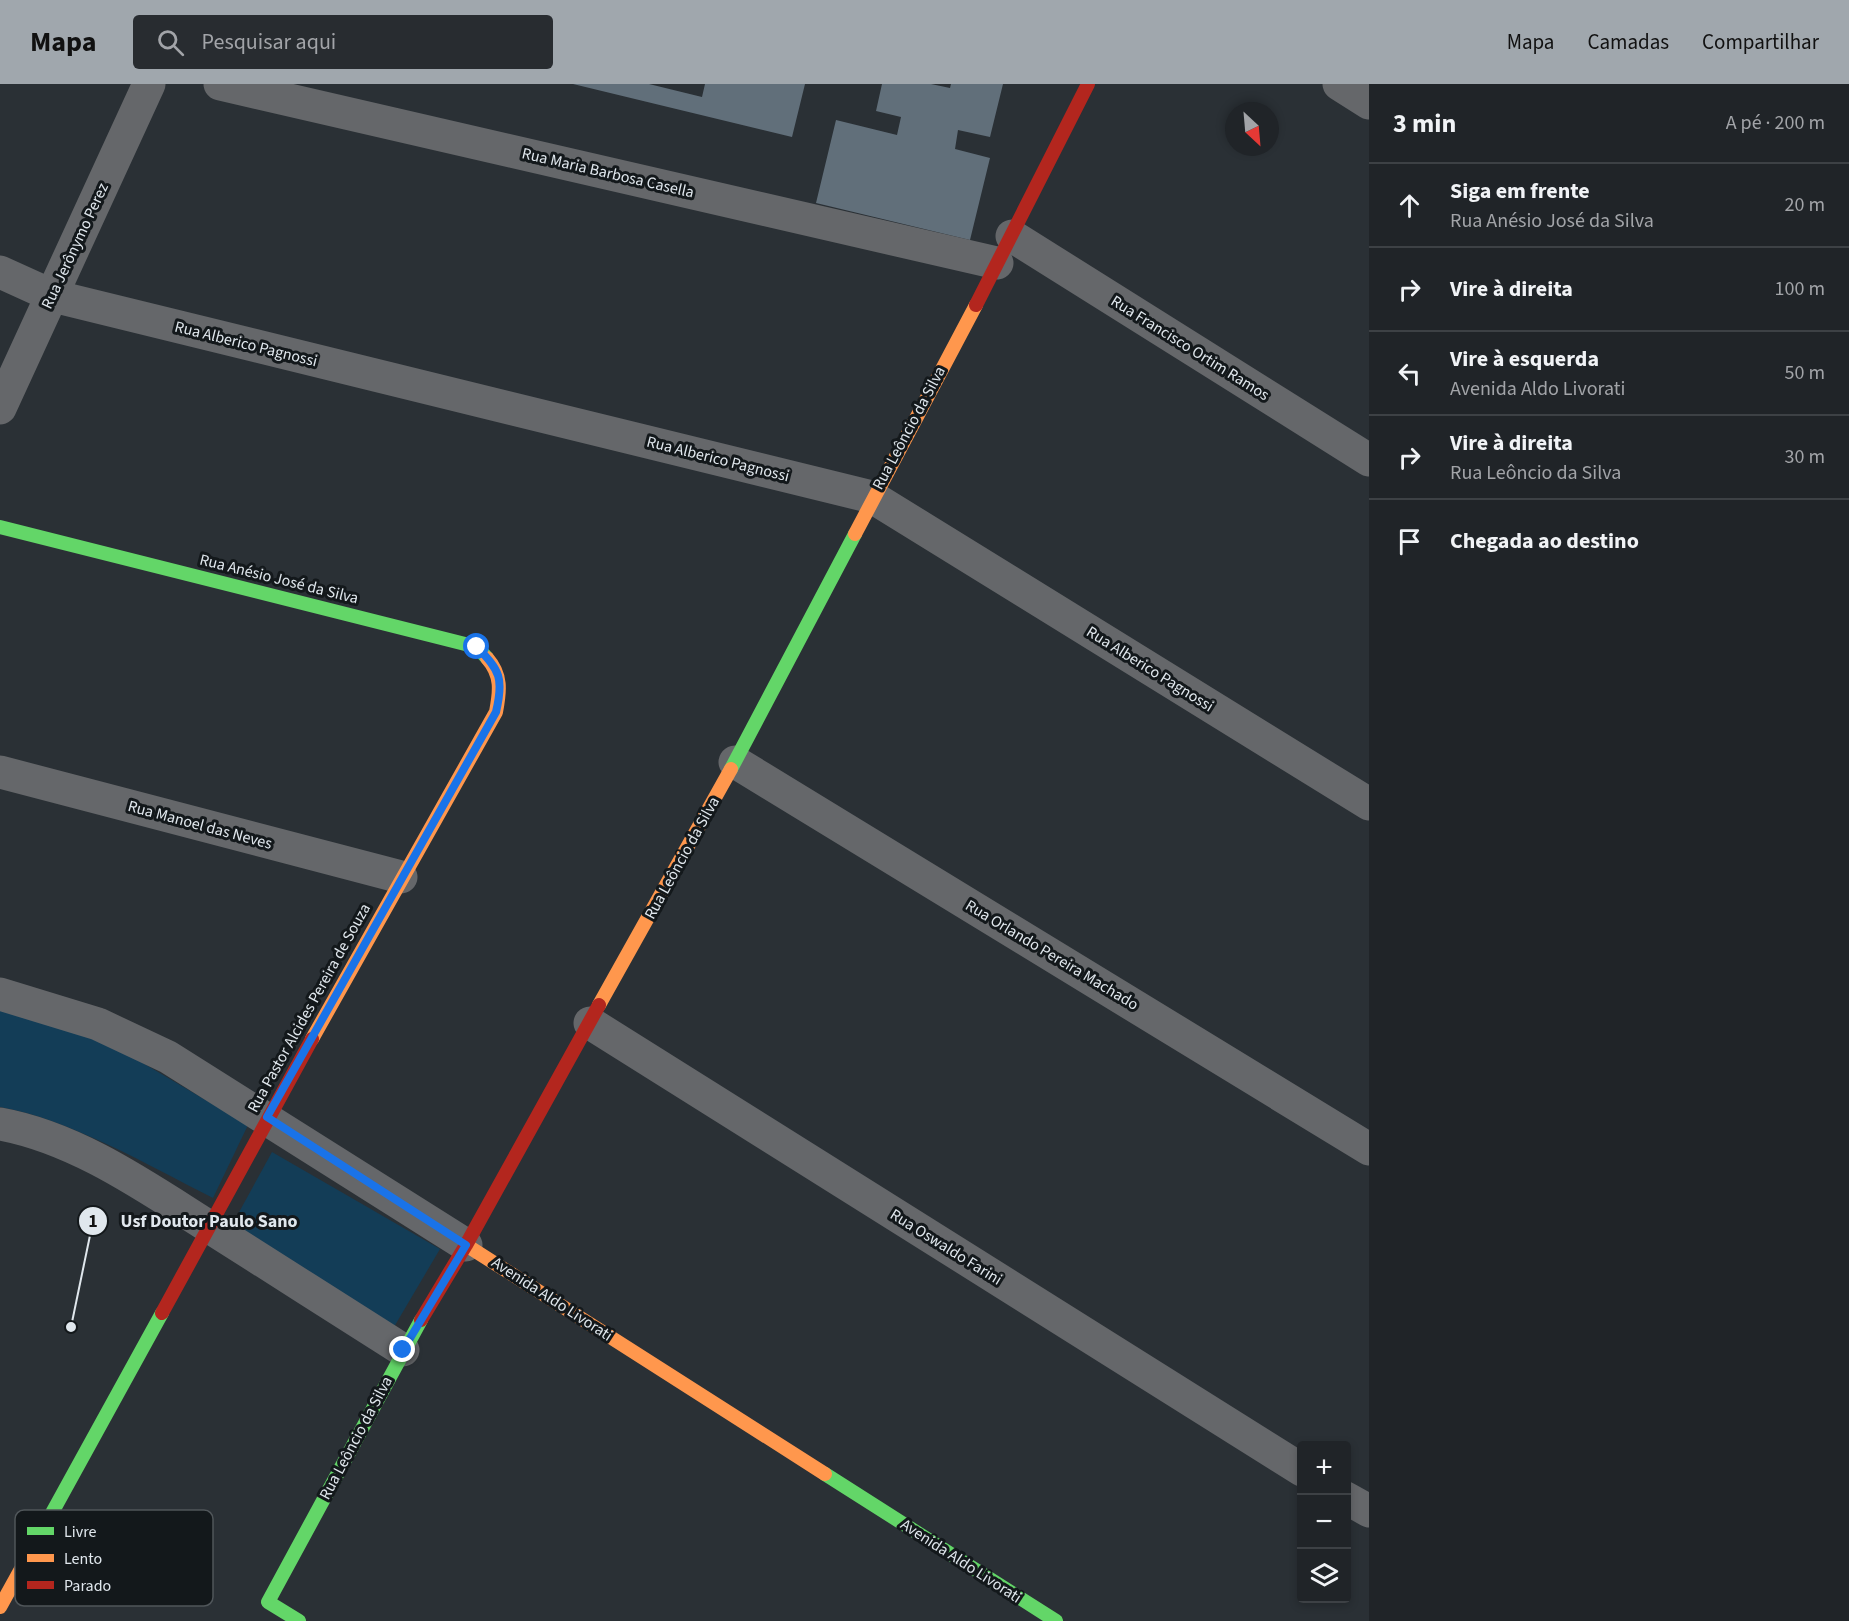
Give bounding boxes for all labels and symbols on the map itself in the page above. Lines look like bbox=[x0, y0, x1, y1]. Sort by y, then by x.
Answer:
north arrow bbox=[1225, 102, 1279, 156]
street label: Rua Maria Barbosa Casella bbox=[520, 142, 696, 204]
street label: Rua Jerônymo Perez bbox=[36, 179, 114, 313]
street label: Rua Francisco Ortim Ramos bbox=[1107, 290, 1274, 406]
street label: Rua Alberico Pagnossi bbox=[172, 316, 320, 372]
street label: Rua Leôncio da Silva bbox=[867, 362, 951, 494]
street label: Rua Alberico Pagnossi bbox=[644, 431, 792, 487]
street label: Rua Anésio José da Silva bbox=[197, 549, 361, 609]
street label: Rua Alberico Pagnossi bbox=[1082, 621, 1218, 717]
route start bbox=[463, 633, 489, 659]
street label: Rua Leôncio da Silva bbox=[639, 793, 725, 923]
street label: Rua Manoel das Neves bbox=[125, 795, 275, 855]
street label: Rua Orlando Pereira Machado bbox=[961, 894, 1143, 1016]
street label: Rua Pastor Alcides Pereira de Souza bbox=[242, 899, 376, 1117]
callout: Usf Doutor Paulo Sano bbox=[78, 1203, 309, 1239]
street label: Rua Oswaldo Farini bbox=[886, 1204, 1006, 1290]
text: 1 bbox=[88, 1209, 98, 1234]
text: Usf Doutor Paulo Sano bbox=[121, 1209, 297, 1234]
street label: Avenida Aldo Livorati bbox=[487, 1252, 617, 1346]
route end bbox=[389, 1336, 415, 1362]
street label: Rua Leôncio da Silva bbox=[314, 1372, 398, 1504]
legend bbox=[15, 1510, 213, 1606]
street label: Avenida Aldo Livorati bbox=[896, 1514, 1026, 1608]
text: Livre bbox=[64, 1521, 97, 1543]
text: Lento bbox=[64, 1548, 102, 1570]
text: Parado bbox=[64, 1575, 111, 1597]

